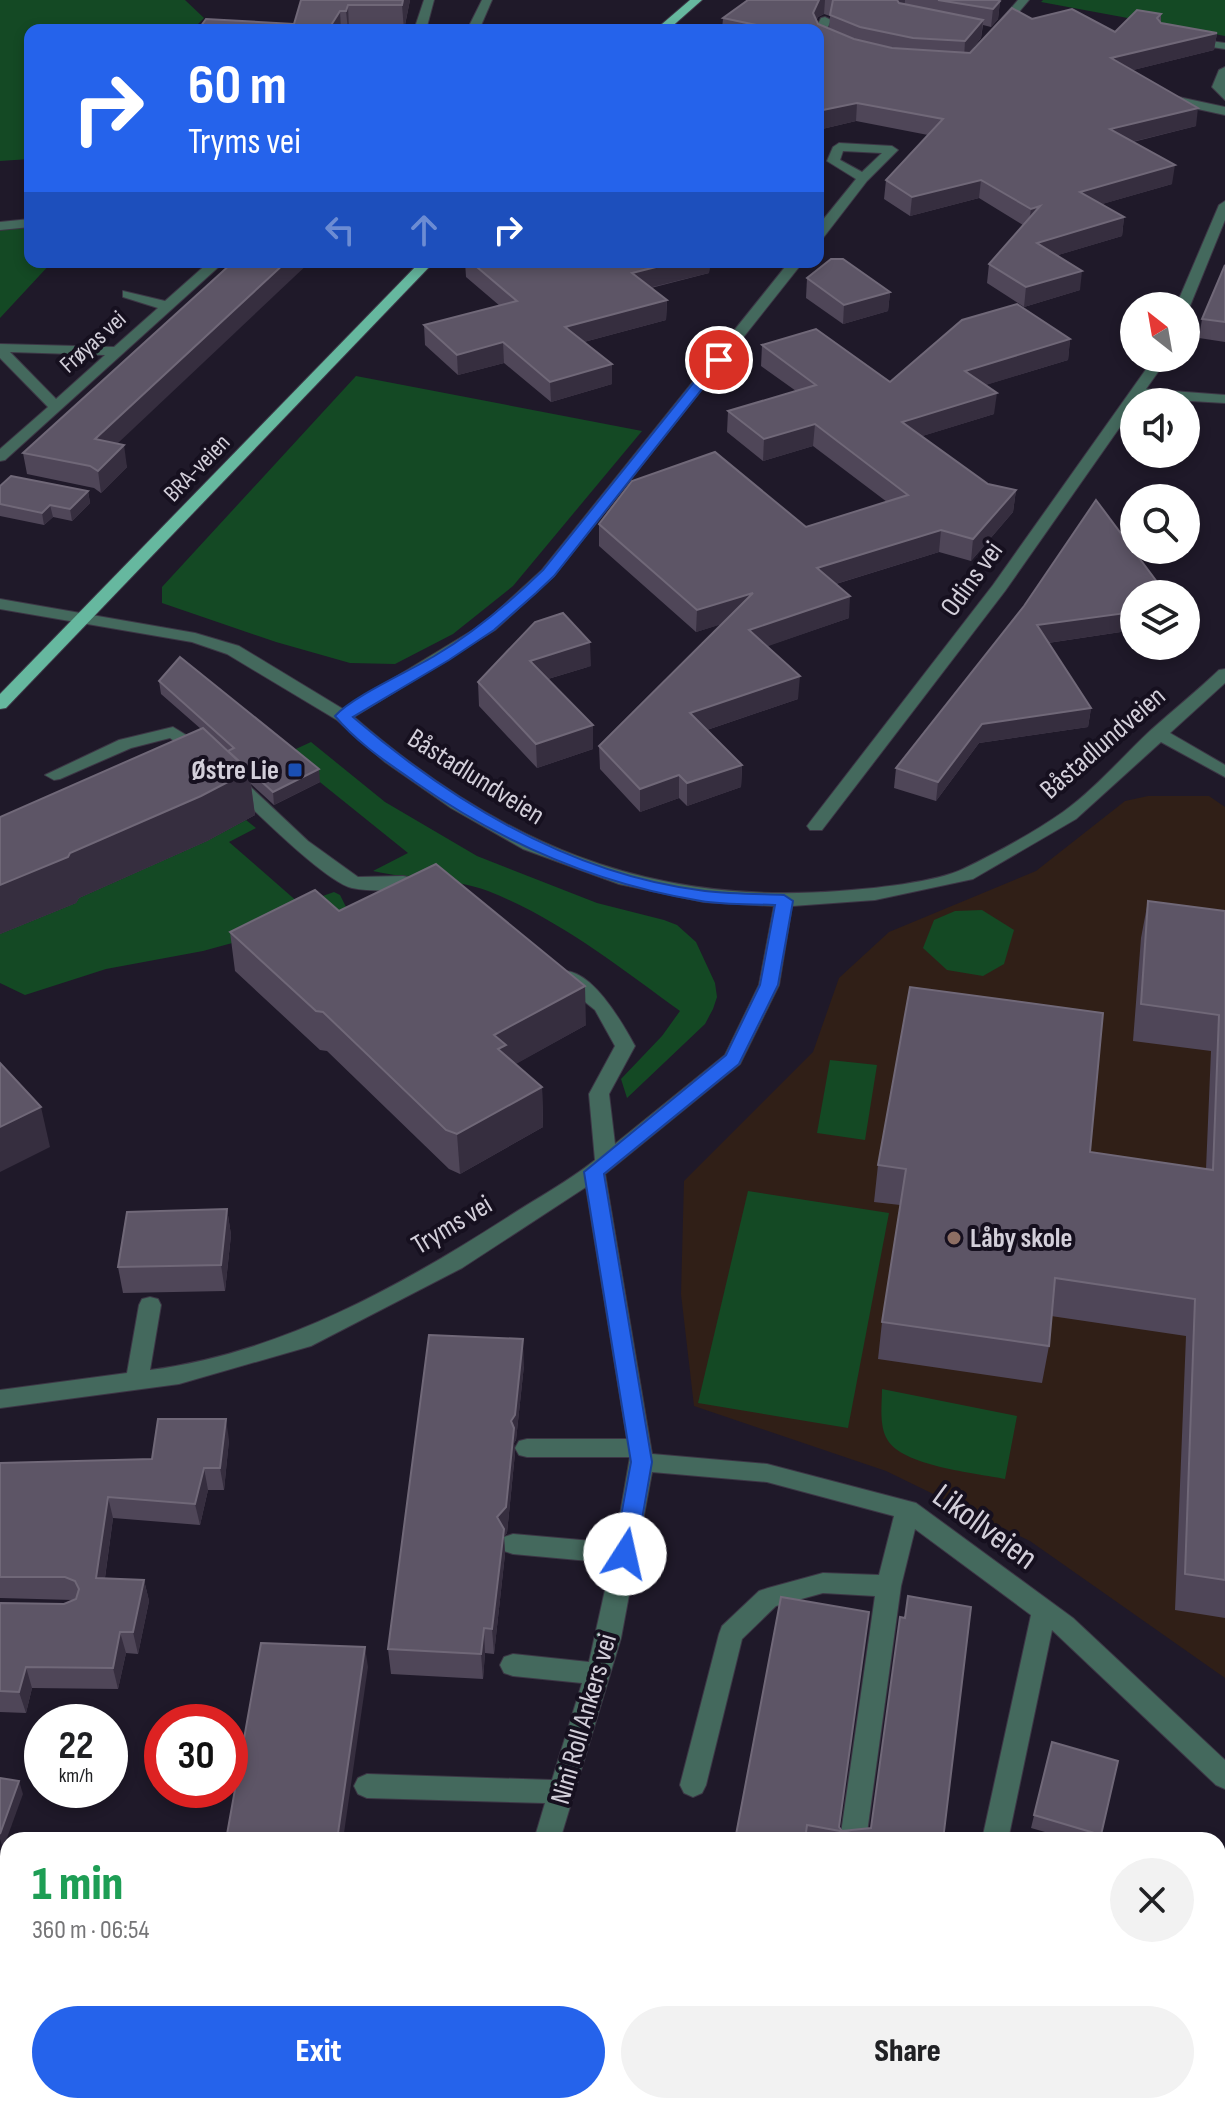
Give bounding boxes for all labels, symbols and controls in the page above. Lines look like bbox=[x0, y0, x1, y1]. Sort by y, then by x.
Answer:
text: 60 m bbox=[188, 53, 287, 120]
icon: right bbox=[56, 56, 160, 160]
text: Tryms vei bbox=[188, 121, 301, 164]
icon: left bbox=[318, 208, 362, 252]
icon: ahead bbox=[402, 208, 446, 252]
icon: right bbox=[486, 208, 530, 252]
north arrow bbox=[1120, 292, 1200, 372]
map controls bbox=[1120, 292, 1200, 660]
street label: Frøyas vei bbox=[54, 305, 132, 379]
pin bbox=[685, 326, 753, 394]
icon: arrive bbox=[697, 338, 741, 382]
button: sound bbox=[1120, 388, 1200, 468]
street label: BRA-veien bbox=[158, 428, 236, 508]
button: search bbox=[1120, 484, 1200, 564]
street label: Odins vei bbox=[934, 535, 1010, 623]
button: layers bbox=[1120, 580, 1200, 660]
street label: Båstadlundveien bbox=[1034, 680, 1172, 806]
street label: Båstadlundveien bbox=[401, 722, 551, 832]
place label: Østre Lie bbox=[191, 754, 279, 787]
marker: Østre Lie bbox=[286, 761, 304, 779]
street label: Tryms vei bbox=[406, 1188, 498, 1262]
place label: Låby skole bbox=[970, 1222, 1072, 1255]
marker: Låby skole bbox=[945, 1229, 963, 1247]
street label: Likollveien bbox=[925, 1475, 1045, 1579]
position arrow bbox=[583, 1512, 667, 1596]
street label: Nini Roll Ankers vei bbox=[544, 1630, 624, 1808]
speed limit sign: 30 bbox=[144, 1704, 248, 1808]
text: 22 bbox=[58, 1722, 94, 1770]
text: km/h bbox=[59, 1764, 93, 1788]
text: 1 min bbox=[32, 1856, 123, 1913]
button: close bbox=[1110, 1858, 1194, 1942]
text: 360 m · 06:54 bbox=[32, 1915, 149, 1946]
button: Exit bbox=[32, 2006, 605, 2098]
button: Share bbox=[621, 2006, 1194, 2098]

